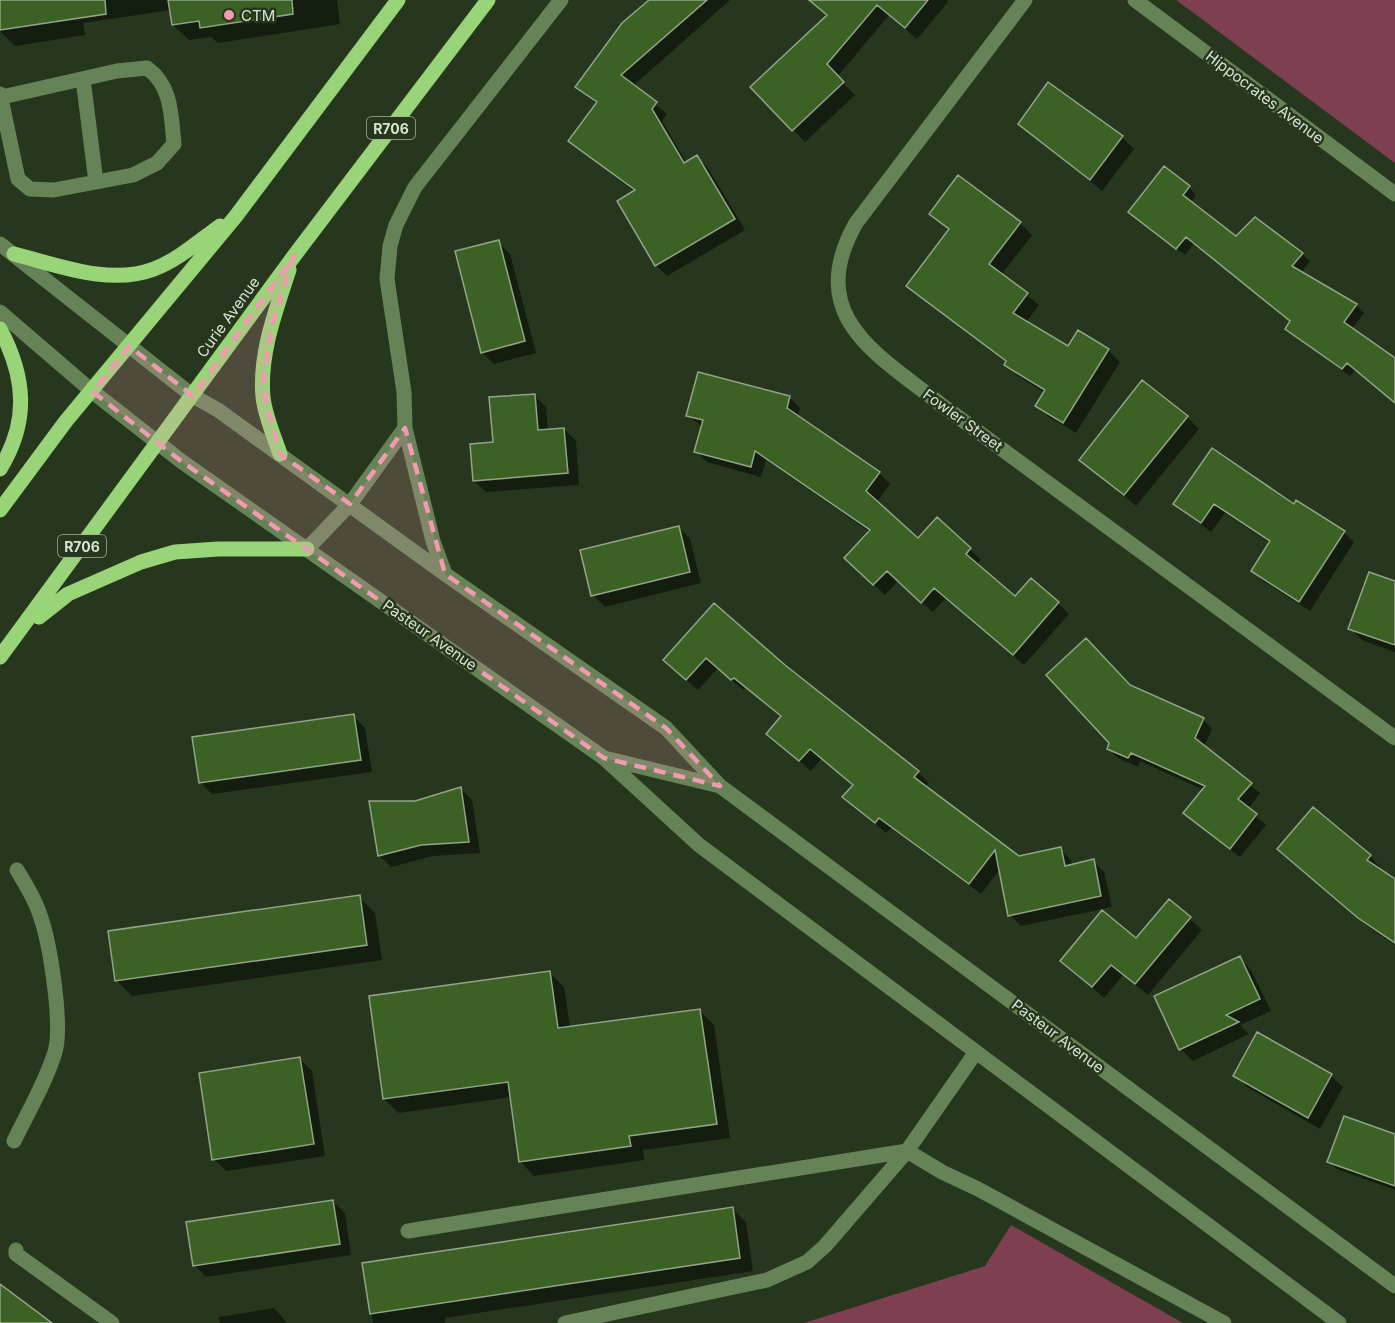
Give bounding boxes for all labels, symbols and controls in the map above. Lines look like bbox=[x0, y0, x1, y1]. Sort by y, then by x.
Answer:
place label: CTM bbox=[241, 6, 275, 25]
marker: CTM bbox=[222, 8, 236, 22]
street label: Hippocrates Avenue bbox=[1202, 46, 1328, 148]
road number: R706 bbox=[367, 117, 415, 139]
street label: Curie Avenue bbox=[192, 273, 264, 361]
street label: Fowler Street bbox=[919, 385, 1007, 455]
road number: R706 bbox=[58, 535, 106, 557]
street label: Pasteur Avenue bbox=[379, 595, 481, 675]
street label: Pasteur Avenue bbox=[1008, 995, 1108, 1077]

